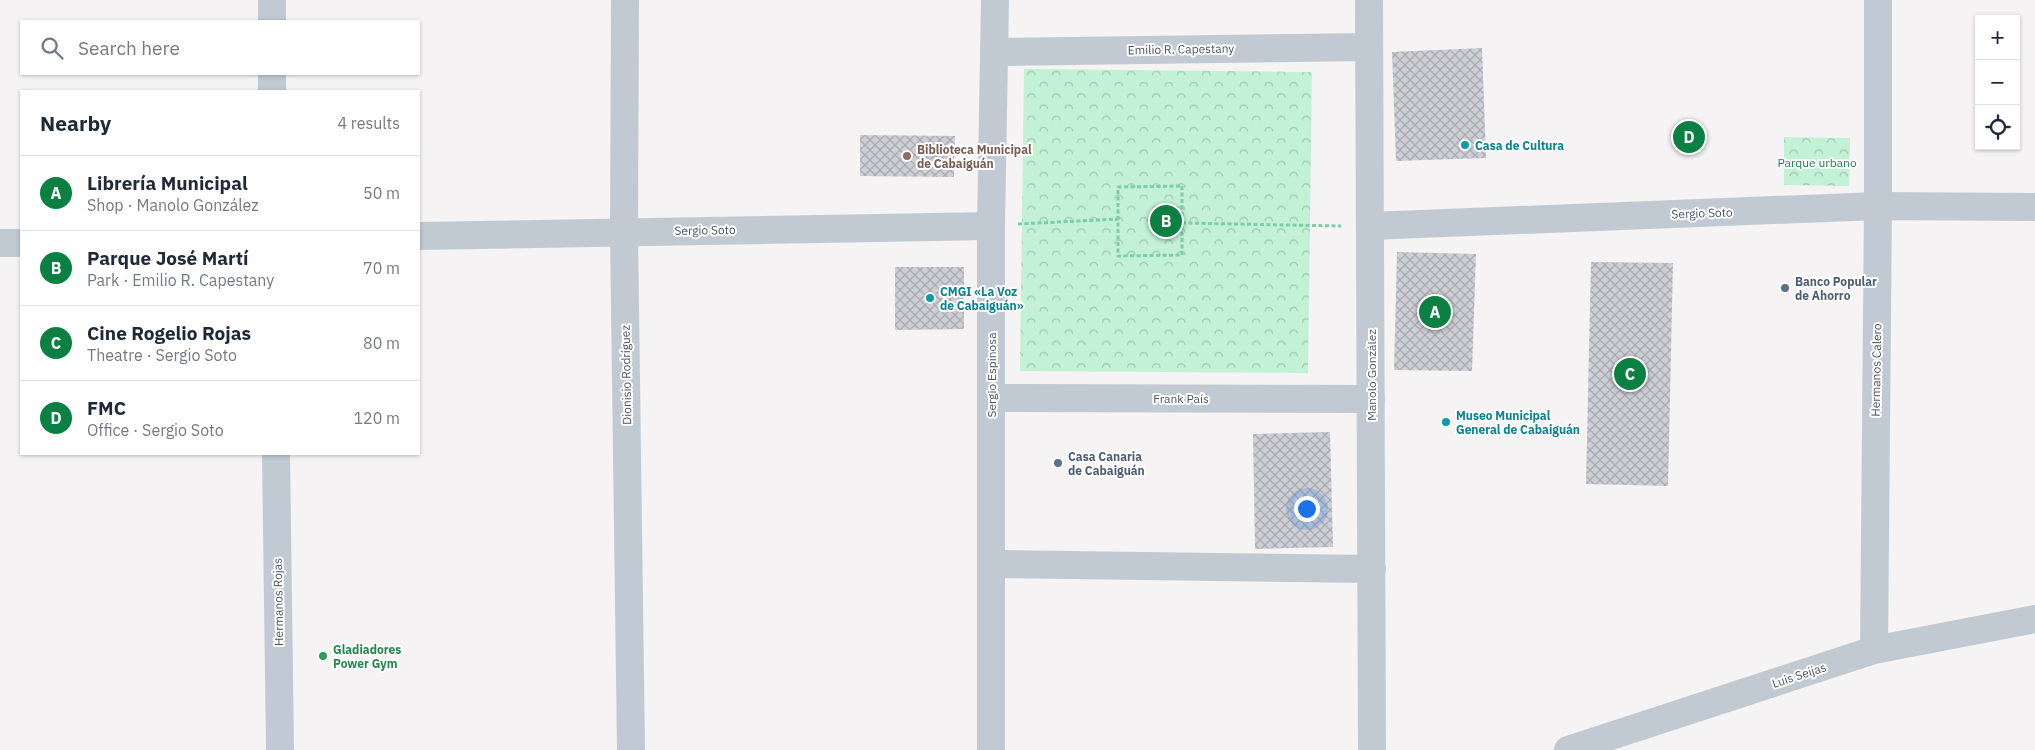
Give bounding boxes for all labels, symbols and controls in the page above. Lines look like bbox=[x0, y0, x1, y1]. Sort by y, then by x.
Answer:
map controls bbox=[1975, 15, 2020, 150]
button: + bbox=[1975, 15, 2020, 60]
search box bbox=[20, 20, 420, 75]
icon: search bbox=[38, 34, 66, 62]
text: Search here bbox=[78, 36, 180, 60]
street label: Emilio R. Capestany bbox=[1128, 41, 1234, 57]
button: − bbox=[1975, 60, 2020, 105]
button: locate bbox=[1975, 105, 2020, 150]
text: Nearby bbox=[40, 109, 111, 137]
text: 4 results bbox=[337, 113, 400, 133]
pin: D bbox=[1673, 118, 1705, 156]
place label: Casa de Cultura bbox=[1475, 138, 1564, 153]
marker: Casa de Cultura bbox=[1459, 139, 1471, 151]
place label: Biblioteca Municipal de Cabaiguán bbox=[917, 142, 1032, 171]
marker: Biblioteca Municipal de Cabaiguán bbox=[901, 150, 913, 162]
park label: Parque urbano bbox=[1777, 155, 1857, 170]
text: Librería Municipal bbox=[87, 171, 248, 195]
text: A bbox=[51, 183, 61, 203]
text: 50 m bbox=[363, 183, 400, 203]
text: Shop · Manolo González bbox=[87, 195, 259, 215]
pin: B bbox=[1150, 202, 1182, 240]
street label: Sergio Soto bbox=[1671, 204, 1733, 222]
street label: Sergio Soto bbox=[674, 222, 736, 238]
text: Parque José Martí bbox=[87, 246, 249, 270]
text: B bbox=[51, 258, 61, 278]
text: 70 m bbox=[363, 258, 400, 278]
text: Park · Emilio R. Capestany bbox=[87, 270, 274, 290]
place label: Banco Popular de Ahorro bbox=[1795, 274, 1877, 303]
marker: Banco Popular de Ahorro bbox=[1779, 282, 1791, 294]
place label: CMGI «La Voz de Cabaiguán» bbox=[940, 284, 1024, 313]
marker: CMGI «La Voz de Cabaiguán» bbox=[924, 292, 936, 304]
pin: A bbox=[1419, 293, 1451, 331]
text: Cine Rogelio Rojas bbox=[87, 321, 251, 345]
street label: Hermanos Calero bbox=[1868, 323, 1884, 417]
street label: Dionisio Rodríguez bbox=[618, 325, 634, 425]
street label: Manolo González bbox=[1364, 329, 1379, 421]
street label: Sergio Espinosa bbox=[984, 332, 999, 418]
text: C bbox=[51, 333, 61, 353]
text: 80 m bbox=[363, 333, 400, 353]
text: Theatre · Sergio Soto bbox=[87, 345, 237, 365]
pin: C bbox=[1614, 355, 1646, 393]
street label: Frank País bbox=[1153, 391, 1209, 406]
text: FMC bbox=[87, 396, 126, 420]
text: D bbox=[50, 408, 62, 428]
text: 120 m bbox=[353, 408, 400, 428]
place label: Museo Municipal General de Cabaiguán bbox=[1456, 408, 1580, 437]
marker: Museo Municipal General de Cabaiguán bbox=[1440, 416, 1452, 428]
text: Office · Sergio Soto bbox=[87, 420, 224, 440]
place label: Casa Canaria de Cabaiguán bbox=[1068, 449, 1145, 478]
marker: Casa Canaria de Cabaiguán bbox=[1052, 457, 1064, 469]
your location bbox=[1294, 496, 1320, 522]
street label: Hermanos Rojas bbox=[270, 558, 286, 646]
place label: Gladiadores Power Gym bbox=[333, 642, 401, 671]
marker: Gladiadores Power Gym bbox=[317, 650, 329, 662]
street label: Luis Seijas bbox=[1770, 659, 1828, 691]

